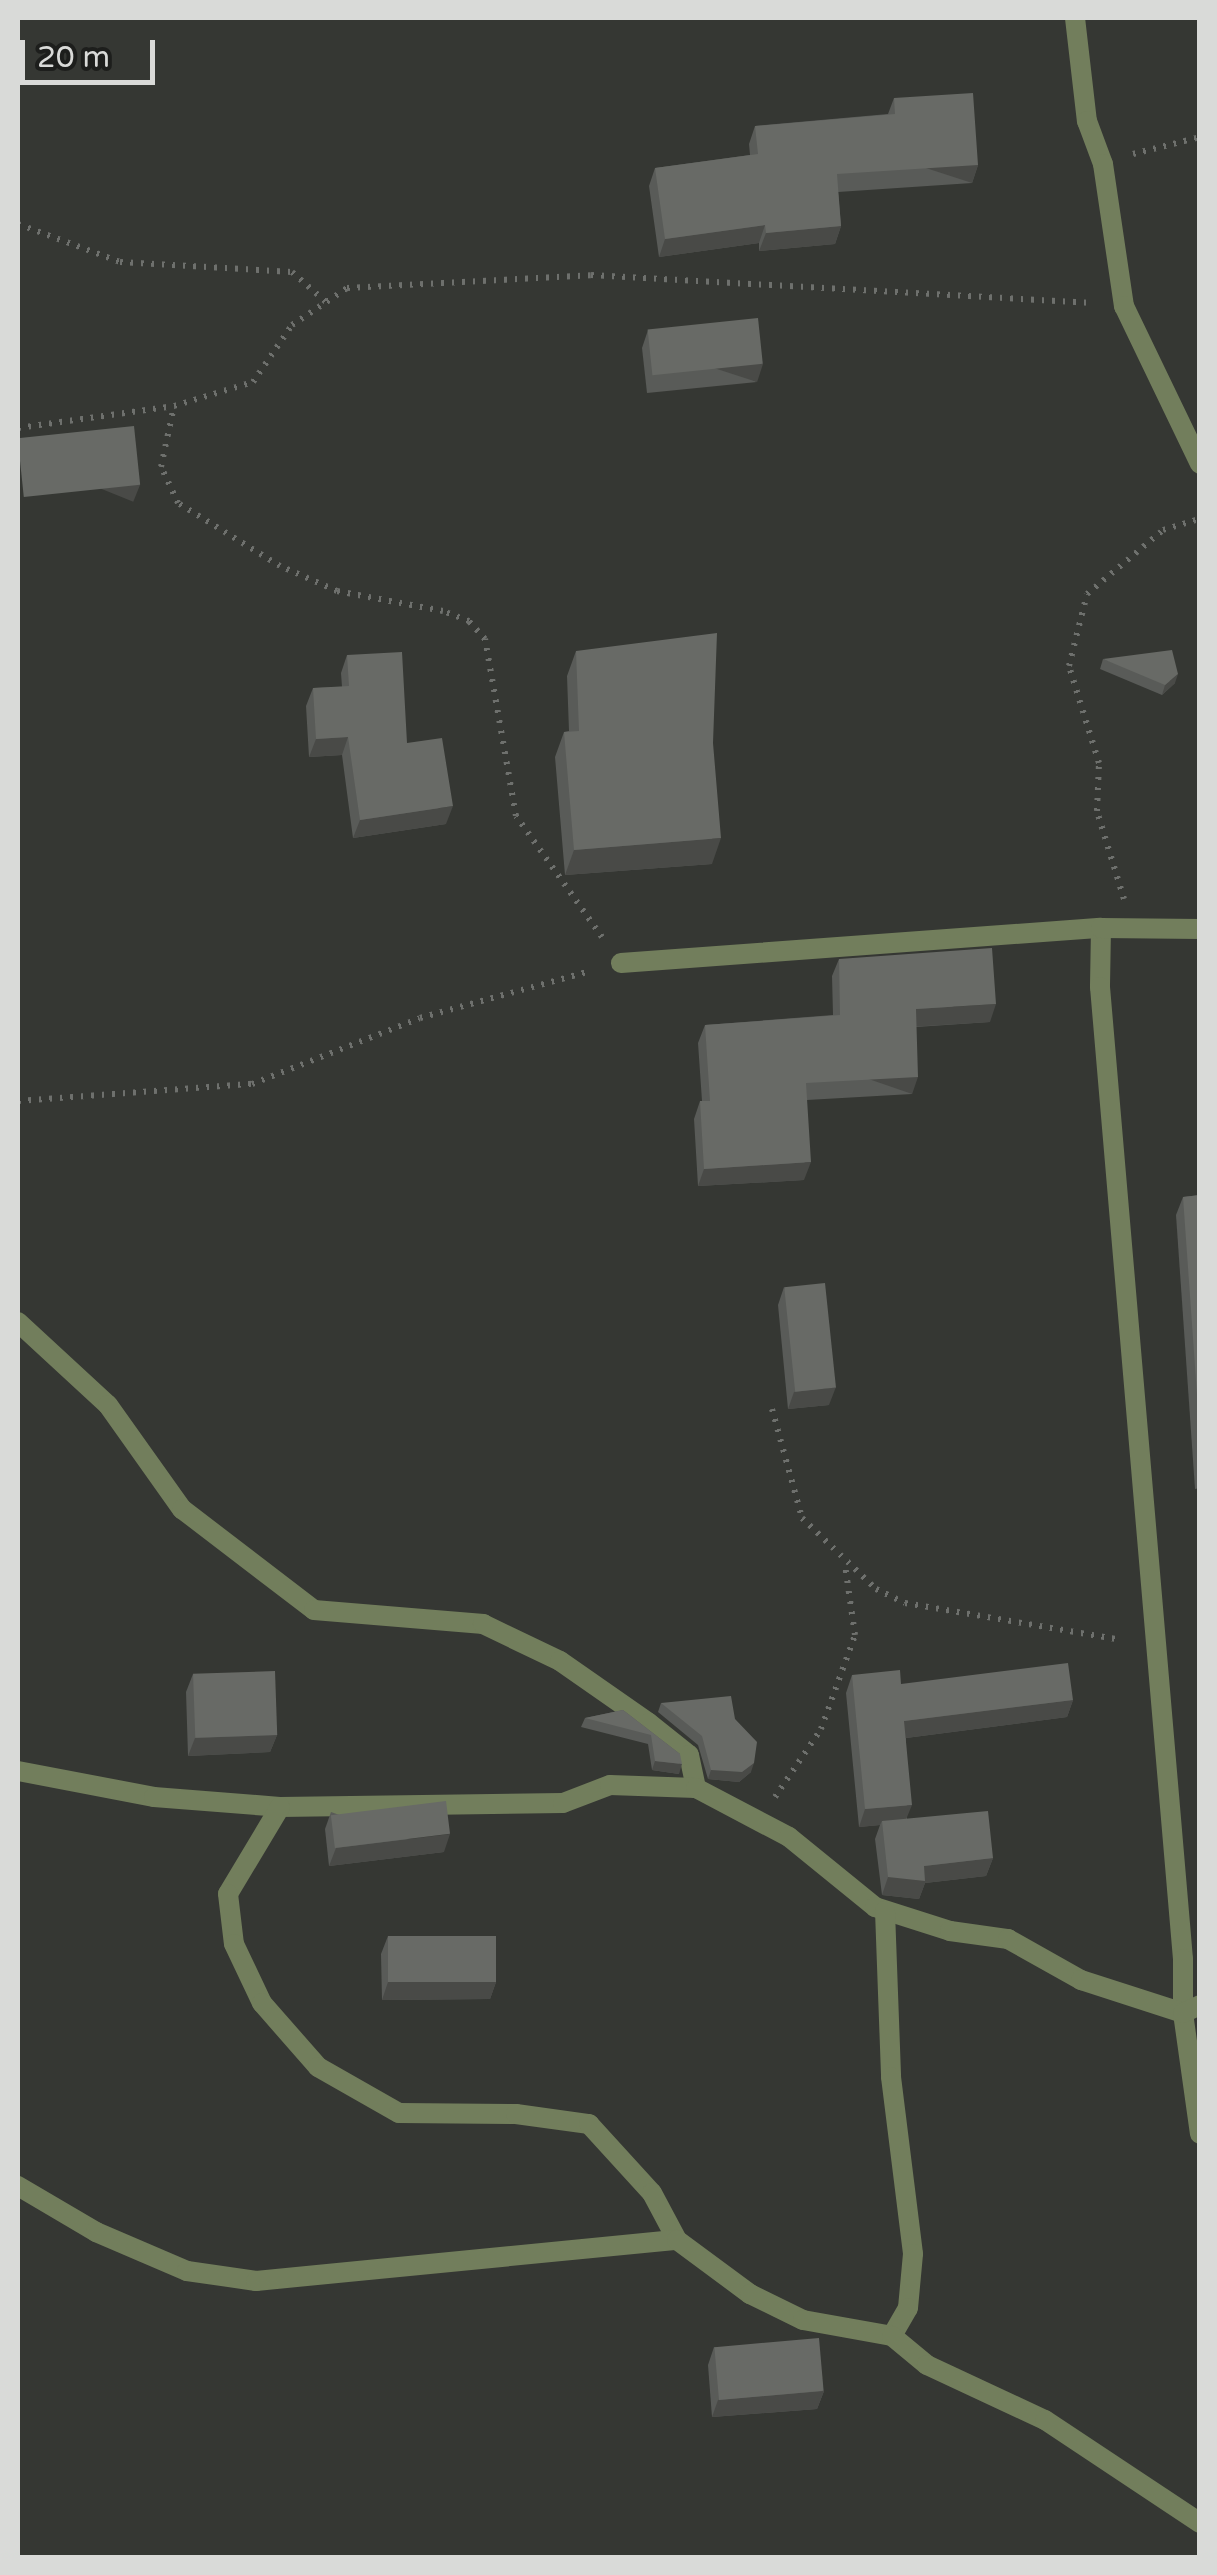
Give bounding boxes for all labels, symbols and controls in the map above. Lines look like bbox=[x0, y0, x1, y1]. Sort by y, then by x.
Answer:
scale bar bbox=[25, 20, 160, 82]
text: 20 m bbox=[37, 39, 110, 76]

